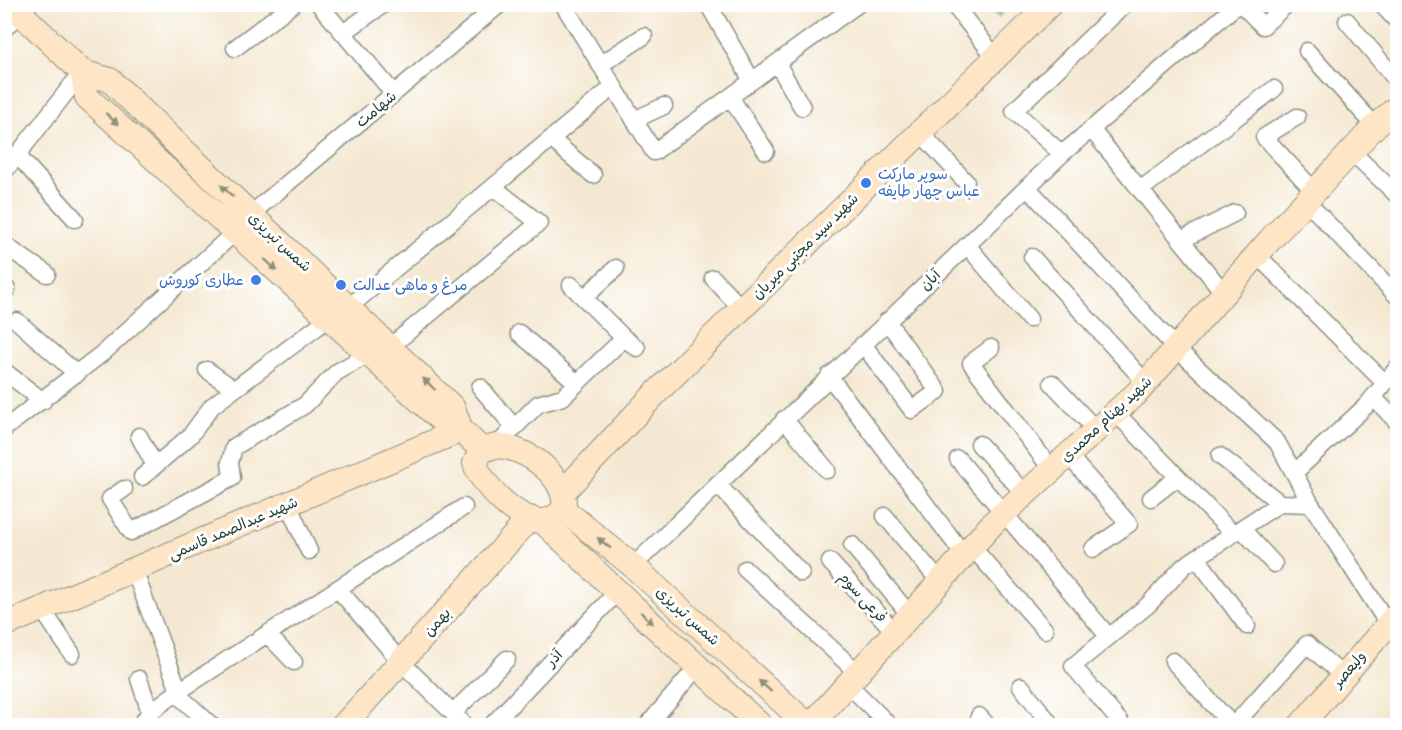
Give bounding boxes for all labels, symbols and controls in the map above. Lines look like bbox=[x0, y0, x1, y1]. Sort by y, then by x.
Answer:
street label: شهامت bbox=[352, 87, 401, 132]
one-way arrow bbox=[104, 112, 119, 126]
place label: سوپر مارکت عباس چهار طایفه bbox=[878, 165, 980, 201]
marker: سوپر مارکت عباس چهار طایفه bbox=[859, 176, 873, 190]
one-way arrow bbox=[219, 184, 234, 198]
street label: شهید سید مجتبی میریان bbox=[748, 189, 863, 304]
street label: شمس تبریزی bbox=[244, 208, 315, 276]
one-way arrow bbox=[263, 258, 278, 271]
street label: آبان bbox=[916, 265, 946, 295]
place label: عطاری کوروش bbox=[159, 271, 244, 290]
marker: عطاری کوروش bbox=[249, 273, 263, 287]
place label: مرغ و ماهی عدالت bbox=[353, 276, 467, 295]
marker: مرغ و ماهی عدالت bbox=[334, 278, 348, 292]
street label: شهید بهنام محمدی bbox=[1057, 372, 1157, 468]
one-way arrow bbox=[422, 377, 436, 391]
street label: شهید عبدالصمد قاسمی bbox=[166, 493, 301, 564]
one-way arrow bbox=[596, 536, 612, 549]
street label: فرعی سوم bbox=[833, 568, 891, 628]
street label: شمس تبریزی bbox=[652, 583, 724, 650]
street label: بهمن bbox=[420, 604, 455, 641]
one-way arrow bbox=[639, 610, 653, 624]
street label: آذر bbox=[541, 645, 568, 672]
street label: ولیعصر bbox=[1327, 647, 1370, 693]
one-way arrow bbox=[758, 679, 773, 693]

